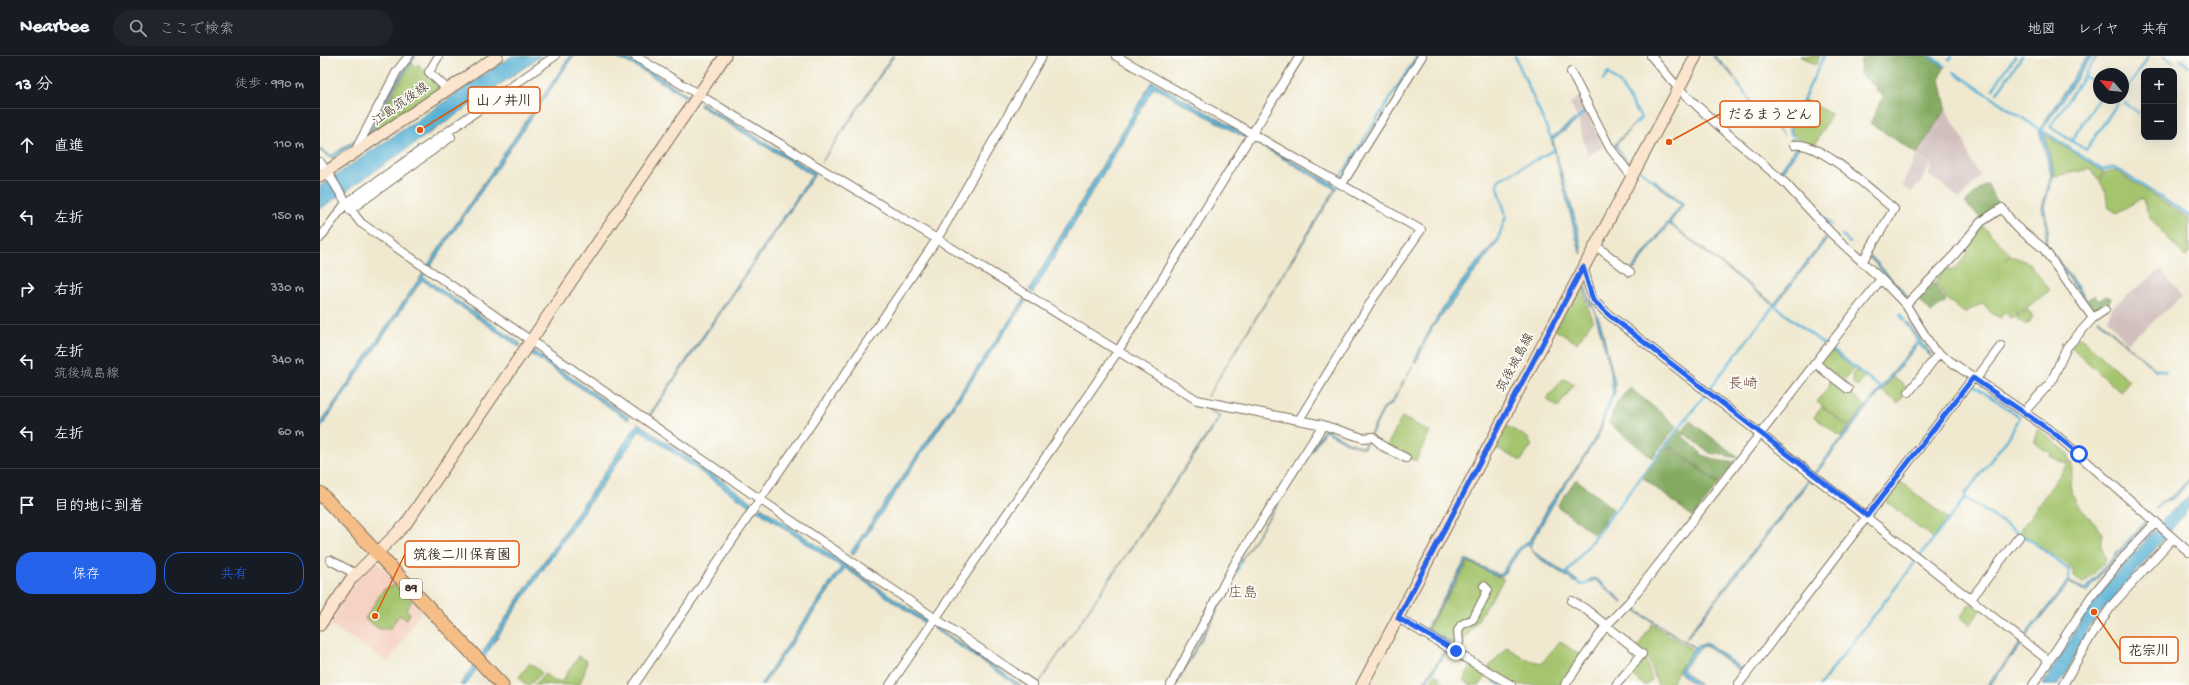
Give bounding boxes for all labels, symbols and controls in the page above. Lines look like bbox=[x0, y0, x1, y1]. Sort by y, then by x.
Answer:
search box bbox=[113, 10, 393, 46]
text: Nearbee bbox=[20, 16, 89, 39]
icon: search bbox=[127, 17, 149, 39]
text: ここで検索 bbox=[159, 21, 234, 39]
text: 地図 bbox=[2028, 22, 2056, 39]
text: レイヤ bbox=[2078, 22, 2119, 39]
text: 共有 bbox=[2141, 22, 2169, 39]
north arrow bbox=[2093, 68, 2129, 104]
map controls bbox=[2141, 68, 2177, 140]
button: + bbox=[2141, 68, 2177, 104]
text: 13 分 bbox=[16, 76, 53, 96]
text: 徒歩 · 990 m bbox=[235, 77, 304, 92]
street label: 江島筑後線 bbox=[370, 80, 433, 130]
callout: 山ノ井川 bbox=[468, 87, 540, 113]
text: 山ノ井川 bbox=[476, 93, 532, 111]
callout: だるまうどん bbox=[1720, 101, 1820, 127]
button: − bbox=[2141, 104, 2177, 140]
text: だるまうどん bbox=[1728, 108, 1812, 125]
icon: ahead bbox=[16, 134, 38, 156]
text: 110 m bbox=[274, 137, 304, 152]
text: 直進 bbox=[54, 138, 84, 156]
icon: left bbox=[16, 206, 38, 228]
text: 150 m bbox=[272, 209, 304, 224]
text: 左折 bbox=[54, 210, 84, 228]
icon: right bbox=[16, 278, 38, 300]
text: 330 m bbox=[271, 281, 304, 296]
text: 右折 bbox=[54, 282, 84, 300]
street label: 筑後城島線 bbox=[1494, 330, 1538, 395]
text: 左折 bbox=[54, 344, 84, 362]
icon: left bbox=[16, 350, 38, 372]
text: 340 m bbox=[271, 353, 304, 368]
text: 筑後城島線 bbox=[54, 367, 119, 382]
district label: 長崎 bbox=[1728, 375, 1758, 394]
icon: left bbox=[16, 422, 38, 444]
text: 60 m bbox=[278, 425, 304, 440]
text: 左折 bbox=[54, 426, 84, 444]
route start bbox=[2070, 445, 2088, 463]
icon: arrive bbox=[16, 494, 38, 516]
text: 目的地に到着 bbox=[54, 498, 144, 516]
callout: 筑後二川保育園 bbox=[405, 541, 519, 567]
text: 筑後二川保育園 bbox=[413, 547, 511, 565]
button: 保存 bbox=[16, 552, 156, 594]
button: 共有 bbox=[164, 552, 304, 594]
road number: 89 bbox=[400, 579, 422, 599]
district label: 庄島 bbox=[1228, 584, 1258, 603]
callout: 花宗川 bbox=[2120, 637, 2178, 663]
route end bbox=[1447, 642, 1465, 660]
text: 花宗川 bbox=[2128, 644, 2170, 661]

